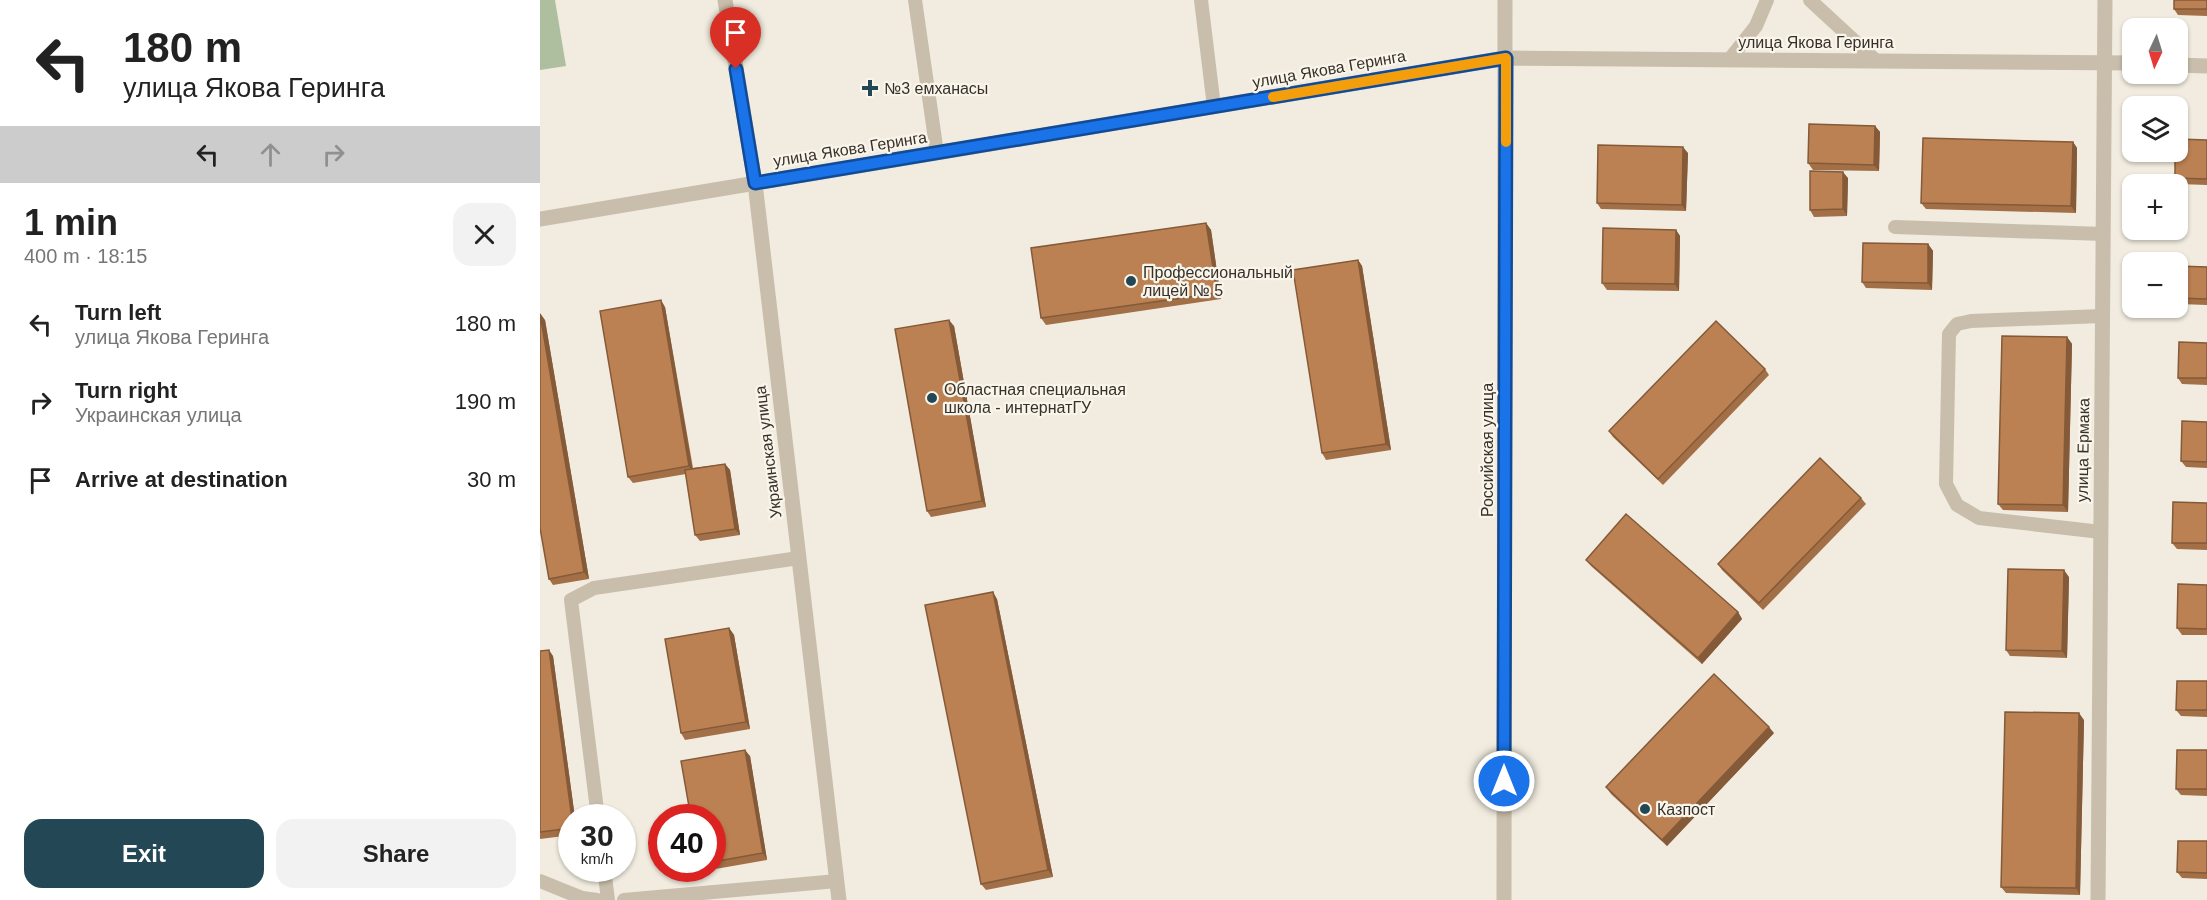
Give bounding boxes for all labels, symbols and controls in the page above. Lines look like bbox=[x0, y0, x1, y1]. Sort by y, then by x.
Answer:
pin bbox=[710, 7, 761, 69]
icon: arrive bbox=[719, 16, 752, 49]
north arrow bbox=[2122, 18, 2188, 84]
map controls bbox=[2122, 18, 2188, 318]
icon: left bbox=[24, 24, 102, 102]
text: 180 m bbox=[123, 24, 242, 71]
street label: улица Якова Геринга bbox=[1738, 34, 1894, 51]
street label: улица Якова Геринга bbox=[1251, 47, 1407, 91]
text: улица Якова Геринга bbox=[123, 73, 385, 103]
marker: №3 емханасы bbox=[861, 79, 879, 97]
place label: №3 емханасы bbox=[884, 80, 988, 97]
button: layers bbox=[2122, 96, 2188, 162]
street label: улица Якова Геринга bbox=[772, 128, 928, 170]
icon: left bbox=[191, 138, 224, 171]
icon: ahead bbox=[254, 138, 287, 171]
icon: right bbox=[317, 138, 350, 171]
button: + bbox=[2122, 174, 2188, 240]
text: 1 min bbox=[24, 202, 118, 243]
button: close bbox=[453, 203, 516, 266]
text: 400 m · 18:15 bbox=[24, 245, 147, 267]
button: − bbox=[2122, 252, 2188, 318]
place label: Профессиональный лицей № 5 bbox=[1143, 264, 1293, 299]
marker: Профессиональный лицей № 5 bbox=[1124, 274, 1138, 288]
text: Turn left bbox=[75, 300, 161, 325]
icon: left bbox=[24, 308, 57, 341]
text: 180 m bbox=[455, 311, 516, 336]
text: улица Якова Геринга bbox=[75, 326, 269, 348]
text: Turn right bbox=[75, 378, 177, 403]
place label: Областная специальная школа - интернатГУ bbox=[944, 381, 1126, 416]
street label: Российская улица bbox=[1479, 383, 1496, 517]
street label: Украинская улица bbox=[751, 385, 785, 519]
icon: right bbox=[24, 386, 57, 419]
text: 190 m bbox=[455, 389, 516, 414]
marker: Областная специальная школа - интернатГУ bbox=[925, 391, 939, 405]
street label: улица Ермака bbox=[2074, 398, 2092, 502]
text: Украинская улица bbox=[75, 404, 242, 426]
icon: arrive bbox=[24, 464, 57, 497]
text: Arrive at destination bbox=[75, 467, 288, 492]
text: 30 m bbox=[467, 467, 516, 492]
position arrow bbox=[1472, 749, 1536, 813]
place label: Казпост bbox=[1657, 801, 1716, 818]
marker: Казпост bbox=[1638, 802, 1652, 816]
speed limit sign: 40 bbox=[648, 804, 726, 882]
button: Exit bbox=[24, 819, 264, 888]
button: Share bbox=[276, 819, 516, 888]
text: 30 bbox=[580, 819, 614, 852]
text: km/h bbox=[581, 850, 613, 867]

